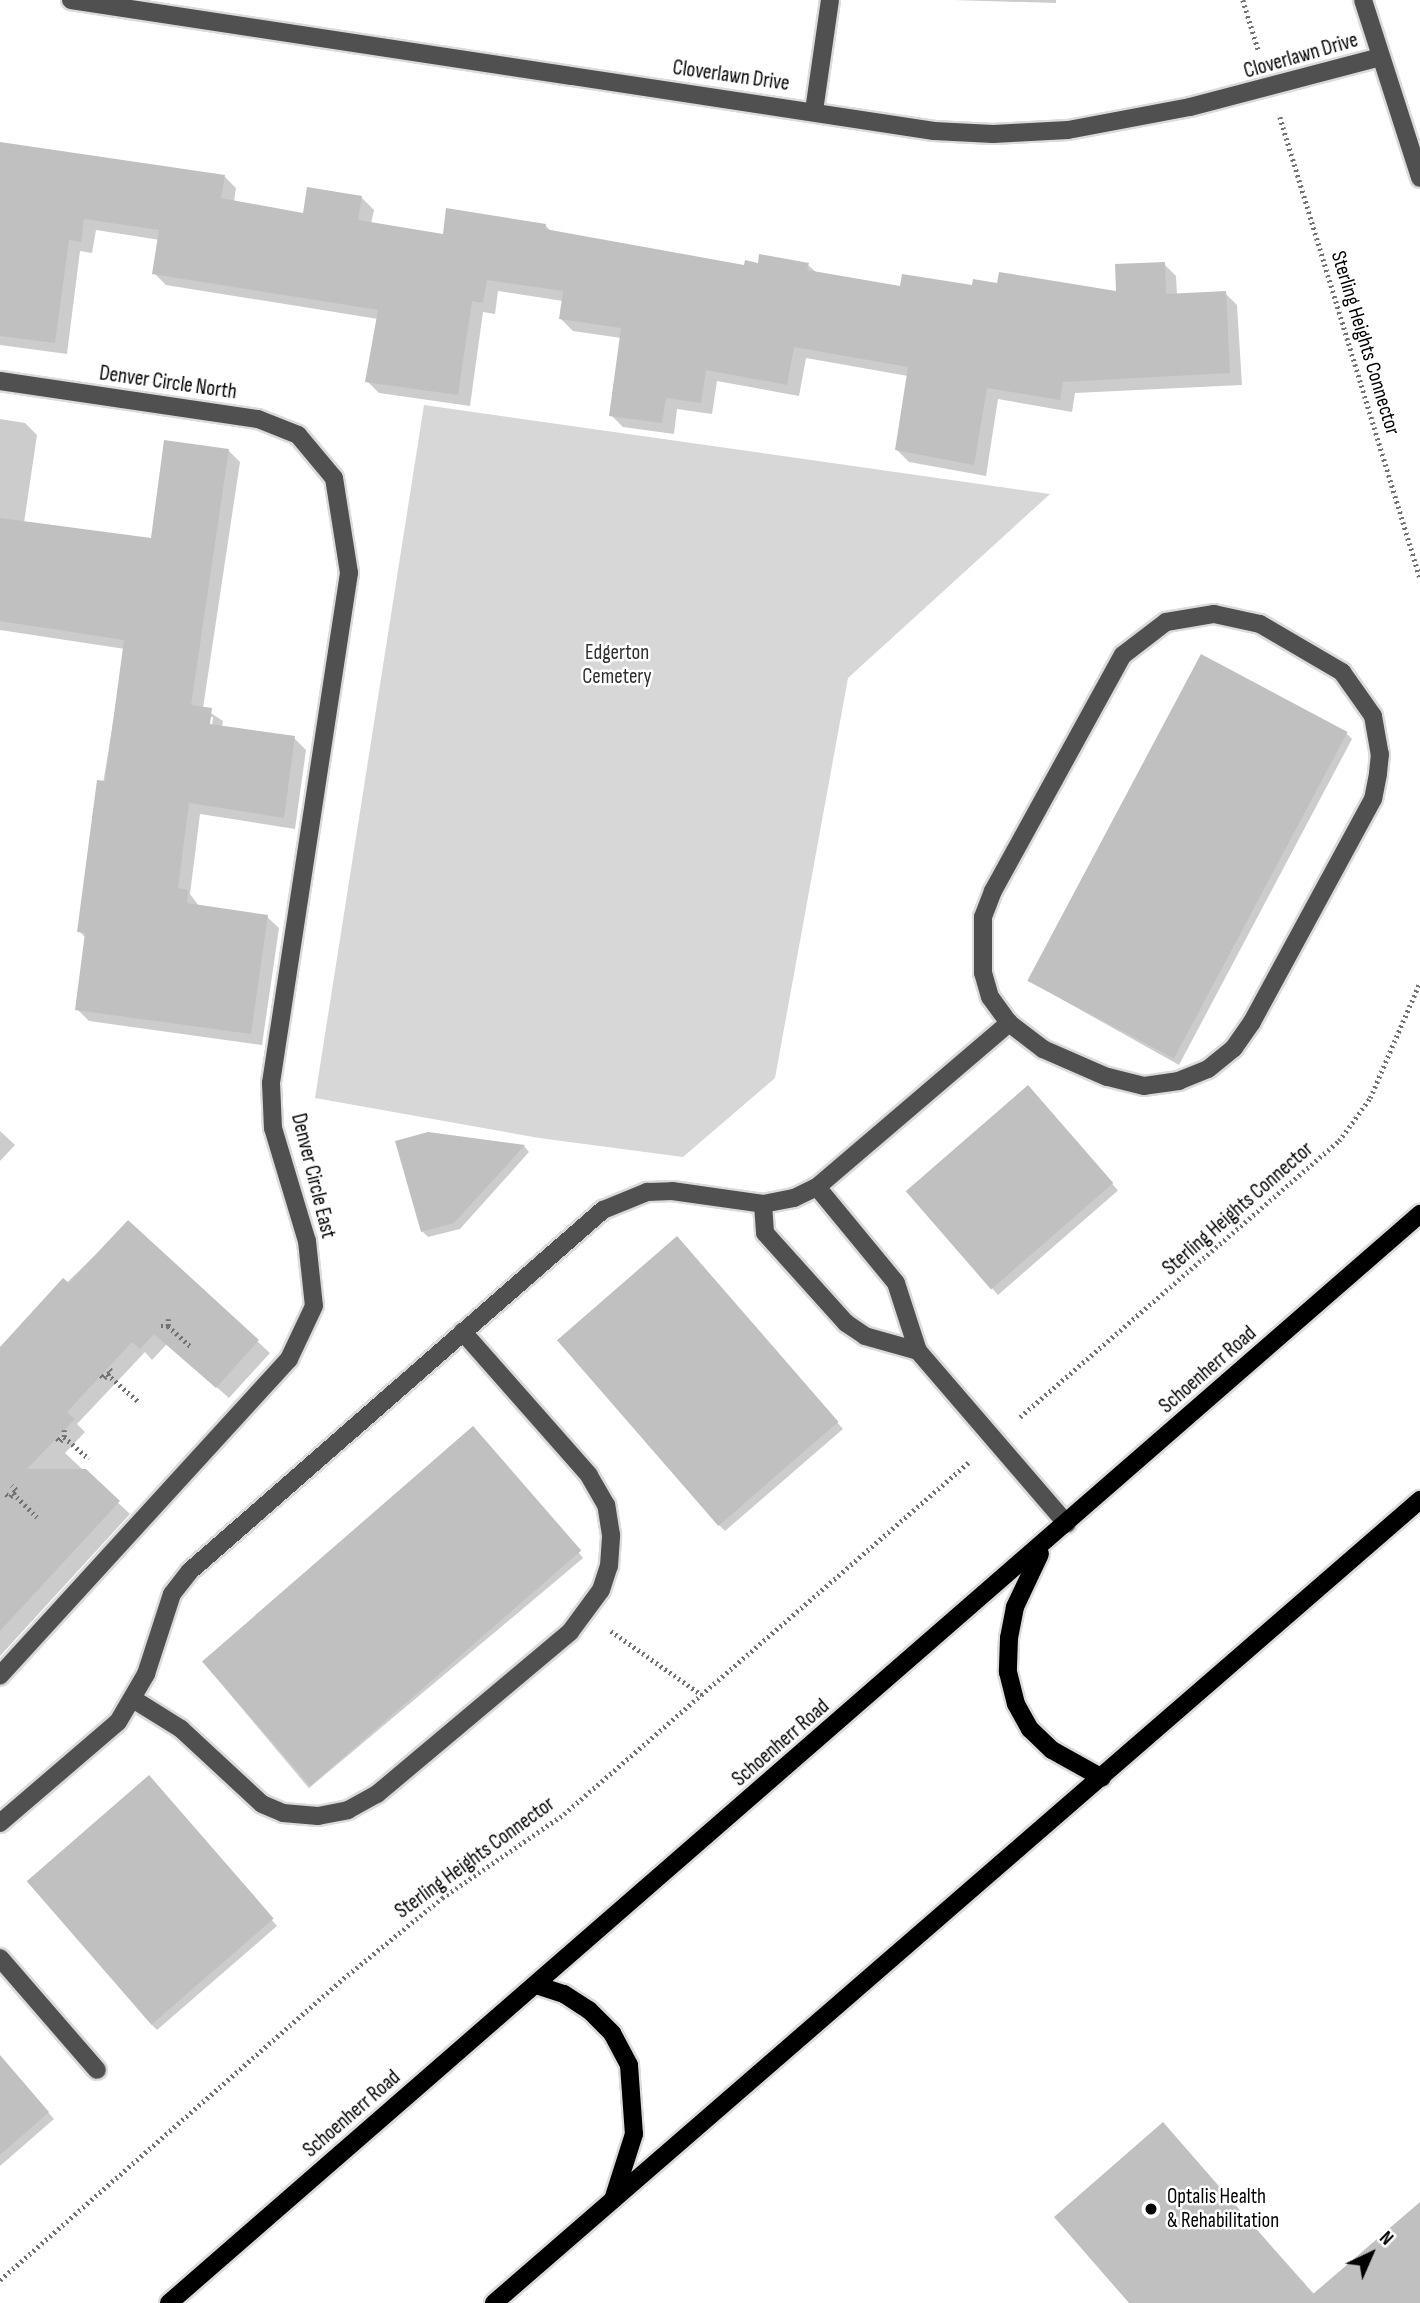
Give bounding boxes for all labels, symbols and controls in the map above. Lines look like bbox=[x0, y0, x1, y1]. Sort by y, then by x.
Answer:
street label: Cloverlawn Drive bbox=[1241, 28, 1361, 84]
street label: Cloverlawn Drive bbox=[671, 55, 791, 97]
street label: Sterling Heights Connector bbox=[1325, 248, 1405, 438]
street label: Denver Circle North bbox=[98, 361, 238, 405]
park label: Edgerton Cemetery bbox=[582, 640, 652, 690]
street label: Denver Circle East bbox=[285, 1111, 341, 1241]
street label: Sterling Heights Connector bbox=[1158, 1137, 1318, 1281]
street label: Schoenherr Road bbox=[1154, 1321, 1262, 1419]
street label: Schoenherr Road bbox=[727, 1694, 835, 1792]
street label: Sterling Heights Connector bbox=[390, 1792, 560, 1924]
street label: Schoenherr Road bbox=[298, 2065, 406, 2163]
place label: Optalis Health & Rehabilitation bbox=[1167, 2184, 1279, 2234]
marker: Optalis Health & Rehabilitation bbox=[1141, 2199, 1161, 2219]
north arrow bbox=[1336, 2219, 1406, 2289]
text: N bbox=[1374, 2227, 1398, 2250]

